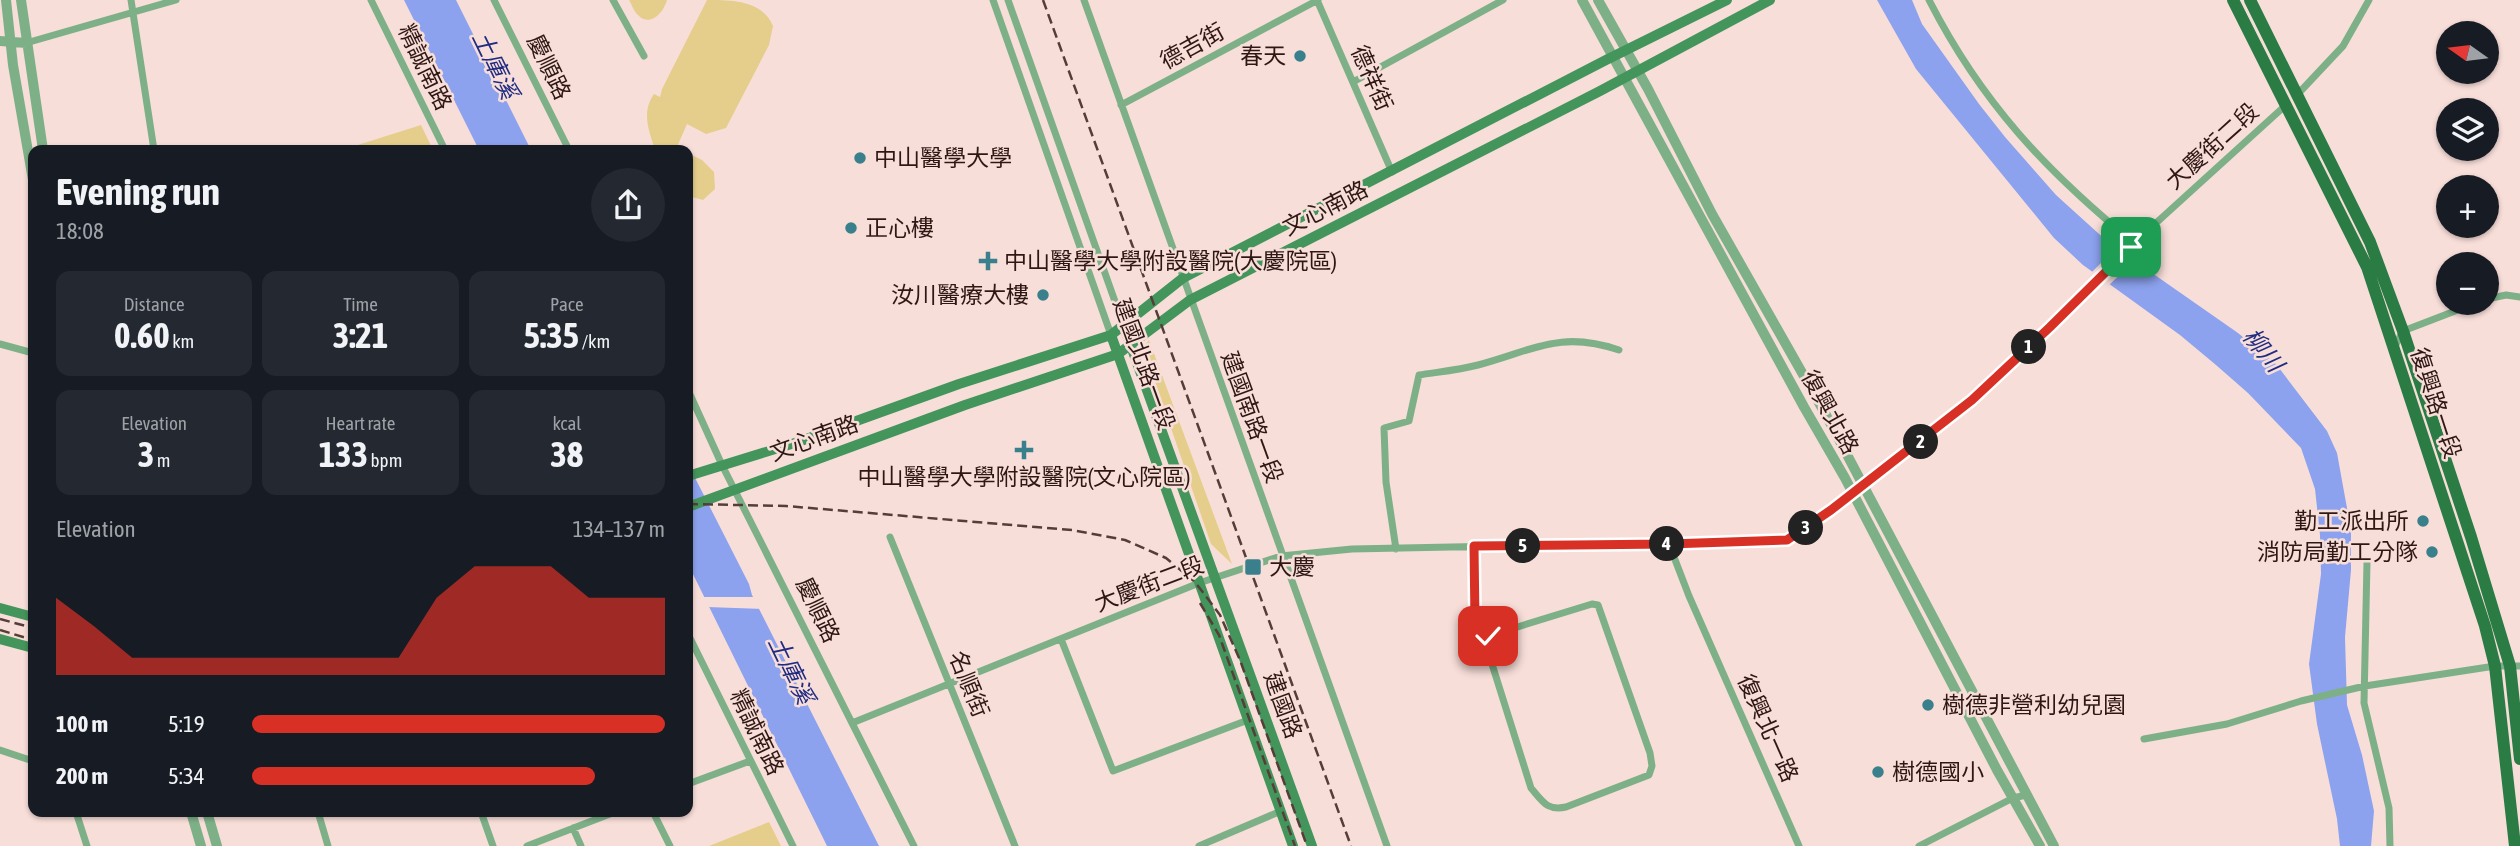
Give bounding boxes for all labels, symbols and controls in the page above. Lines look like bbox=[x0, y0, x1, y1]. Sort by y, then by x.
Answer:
street label: 德吉街 bbox=[1156, 18, 1228, 74]
street label: 精誠南路 bbox=[393, 20, 457, 114]
north arrow bbox=[2436, 21, 2499, 84]
map controls bbox=[2436, 21, 2499, 315]
water label: 土庫溪 bbox=[468, 27, 525, 106]
street label: 慶順路 bbox=[522, 30, 576, 104]
street label: 德祥街 bbox=[1346, 41, 1398, 115]
place label: 春天 bbox=[1240, 43, 1286, 69]
marker: 春天 bbox=[1292, 48, 1308, 64]
street label: 大慶街二段 bbox=[2161, 98, 2263, 194]
button: layers bbox=[2436, 98, 2499, 161]
place label: 中山醫學大學 bbox=[874, 145, 1012, 171]
marker: 中山醫學大學 bbox=[852, 150, 868, 166]
button: share bbox=[591, 168, 665, 242]
text: Evening run bbox=[56, 170, 220, 213]
button: + bbox=[2436, 175, 2499, 238]
street label: 文心南路 bbox=[1278, 176, 1372, 240]
place label: 正心樓 bbox=[865, 215, 934, 241]
pin bbox=[2101, 217, 2161, 277]
text: 18:08 bbox=[56, 218, 104, 244]
marker: 正心樓 bbox=[843, 220, 859, 236]
icon: arrive bbox=[2112, 228, 2150, 266]
place label: 中山醫學大學附設醫院(大慶院區) bbox=[1004, 248, 1337, 274]
marker: 中山醫學大學附設醫院(大慶院區) bbox=[978, 251, 998, 271]
button: − bbox=[2436, 252, 2499, 315]
place label: 汝川醫療大樓 bbox=[891, 282, 1029, 308]
marker: 汝川醫療大樓 bbox=[1035, 287, 1051, 303]
text: Distance bbox=[124, 293, 185, 315]
text: Time bbox=[343, 293, 378, 315]
text: Pace bbox=[550, 293, 584, 315]
street label: 建國北路一段 bbox=[1108, 295, 1180, 433]
text: 0.60 bbox=[114, 315, 170, 355]
text: 3:21 bbox=[333, 315, 388, 355]
text: 5:35 bbox=[523, 315, 579, 355]
water label: 柳川 bbox=[2238, 323, 2291, 379]
text: km bbox=[170, 330, 194, 352]
text: /km bbox=[579, 330, 610, 352]
pin: 1 bbox=[2011, 330, 2046, 364]
text: 1 bbox=[2024, 335, 2033, 357]
street label: 復興路一段 bbox=[2406, 344, 2466, 462]
street label: 建國南路一段 bbox=[1216, 348, 1288, 486]
street label: 復興北路 bbox=[1796, 365, 1864, 459]
street label: 文心南路 bbox=[766, 410, 862, 466]
text: Elevation bbox=[121, 412, 187, 434]
text: Heart rate bbox=[326, 412, 395, 434]
text: kcal bbox=[552, 412, 581, 434]
pin: 2 bbox=[1904, 424, 1938, 460]
text: 2 bbox=[1916, 430, 1925, 452]
text: 3 bbox=[138, 434, 154, 474]
text: 133 bbox=[319, 434, 368, 474]
text: 38 bbox=[550, 434, 583, 474]
marker: 中山醫學大學附設醫院(文心院區) bbox=[1014, 440, 1034, 460]
text: m bbox=[154, 449, 171, 471]
text: bpm bbox=[368, 449, 402, 471]
place label: 中山醫學大學附設醫院(文心院區) bbox=[857, 464, 1191, 490]
place label: 勤工派出所 bbox=[2294, 508, 2409, 534]
pin: 3 bbox=[1788, 510, 1824, 546]
marker: 勤工派出所 bbox=[2415, 513, 2431, 529]
text: Elevation bbox=[56, 516, 136, 542]
text: 134–137 m bbox=[572, 516, 665, 542]
text: 3 bbox=[1801, 516, 1810, 538]
pin: 4 bbox=[1650, 526, 1684, 562]
pin: 5 bbox=[1506, 528, 1540, 564]
text: 4 bbox=[1662, 532, 1671, 554]
text: 5 bbox=[1518, 534, 1527, 556]
place label: 消防局勤工分隊 bbox=[2257, 539, 2418, 565]
marker: 消防局勤工分隊 bbox=[2424, 544, 2440, 560]
street label: 大慶街二段 bbox=[1091, 551, 1207, 617]
place label: 大慶 bbox=[1269, 554, 1315, 580]
marker: 大慶 bbox=[1243, 557, 1263, 577]
street label: 慶順路 bbox=[791, 573, 845, 647]
pin bbox=[1458, 606, 1518, 666]
icon: check bbox=[1469, 617, 1507, 655]
water label: 土庫溪 bbox=[764, 632, 821, 711]
street label: 名順街 bbox=[944, 647, 994, 721]
street label: 建國路 bbox=[1259, 668, 1307, 742]
street label: 復興北一路 bbox=[1733, 670, 1803, 786]
street label: 精誠南路 bbox=[725, 685, 789, 779]
place label: 樹德非營利幼兒園 bbox=[1942, 692, 2126, 718]
marker: 樹德非營利幼兒園 bbox=[1920, 697, 1936, 713]
text: 100 m bbox=[56, 711, 108, 737]
text: 5:19 bbox=[168, 711, 205, 737]
place label: 樹德國小 bbox=[1892, 759, 1984, 785]
text: 200 m bbox=[56, 763, 108, 789]
text: 5:34 bbox=[168, 763, 205, 789]
marker: 樹德國小 bbox=[1870, 764, 1886, 780]

